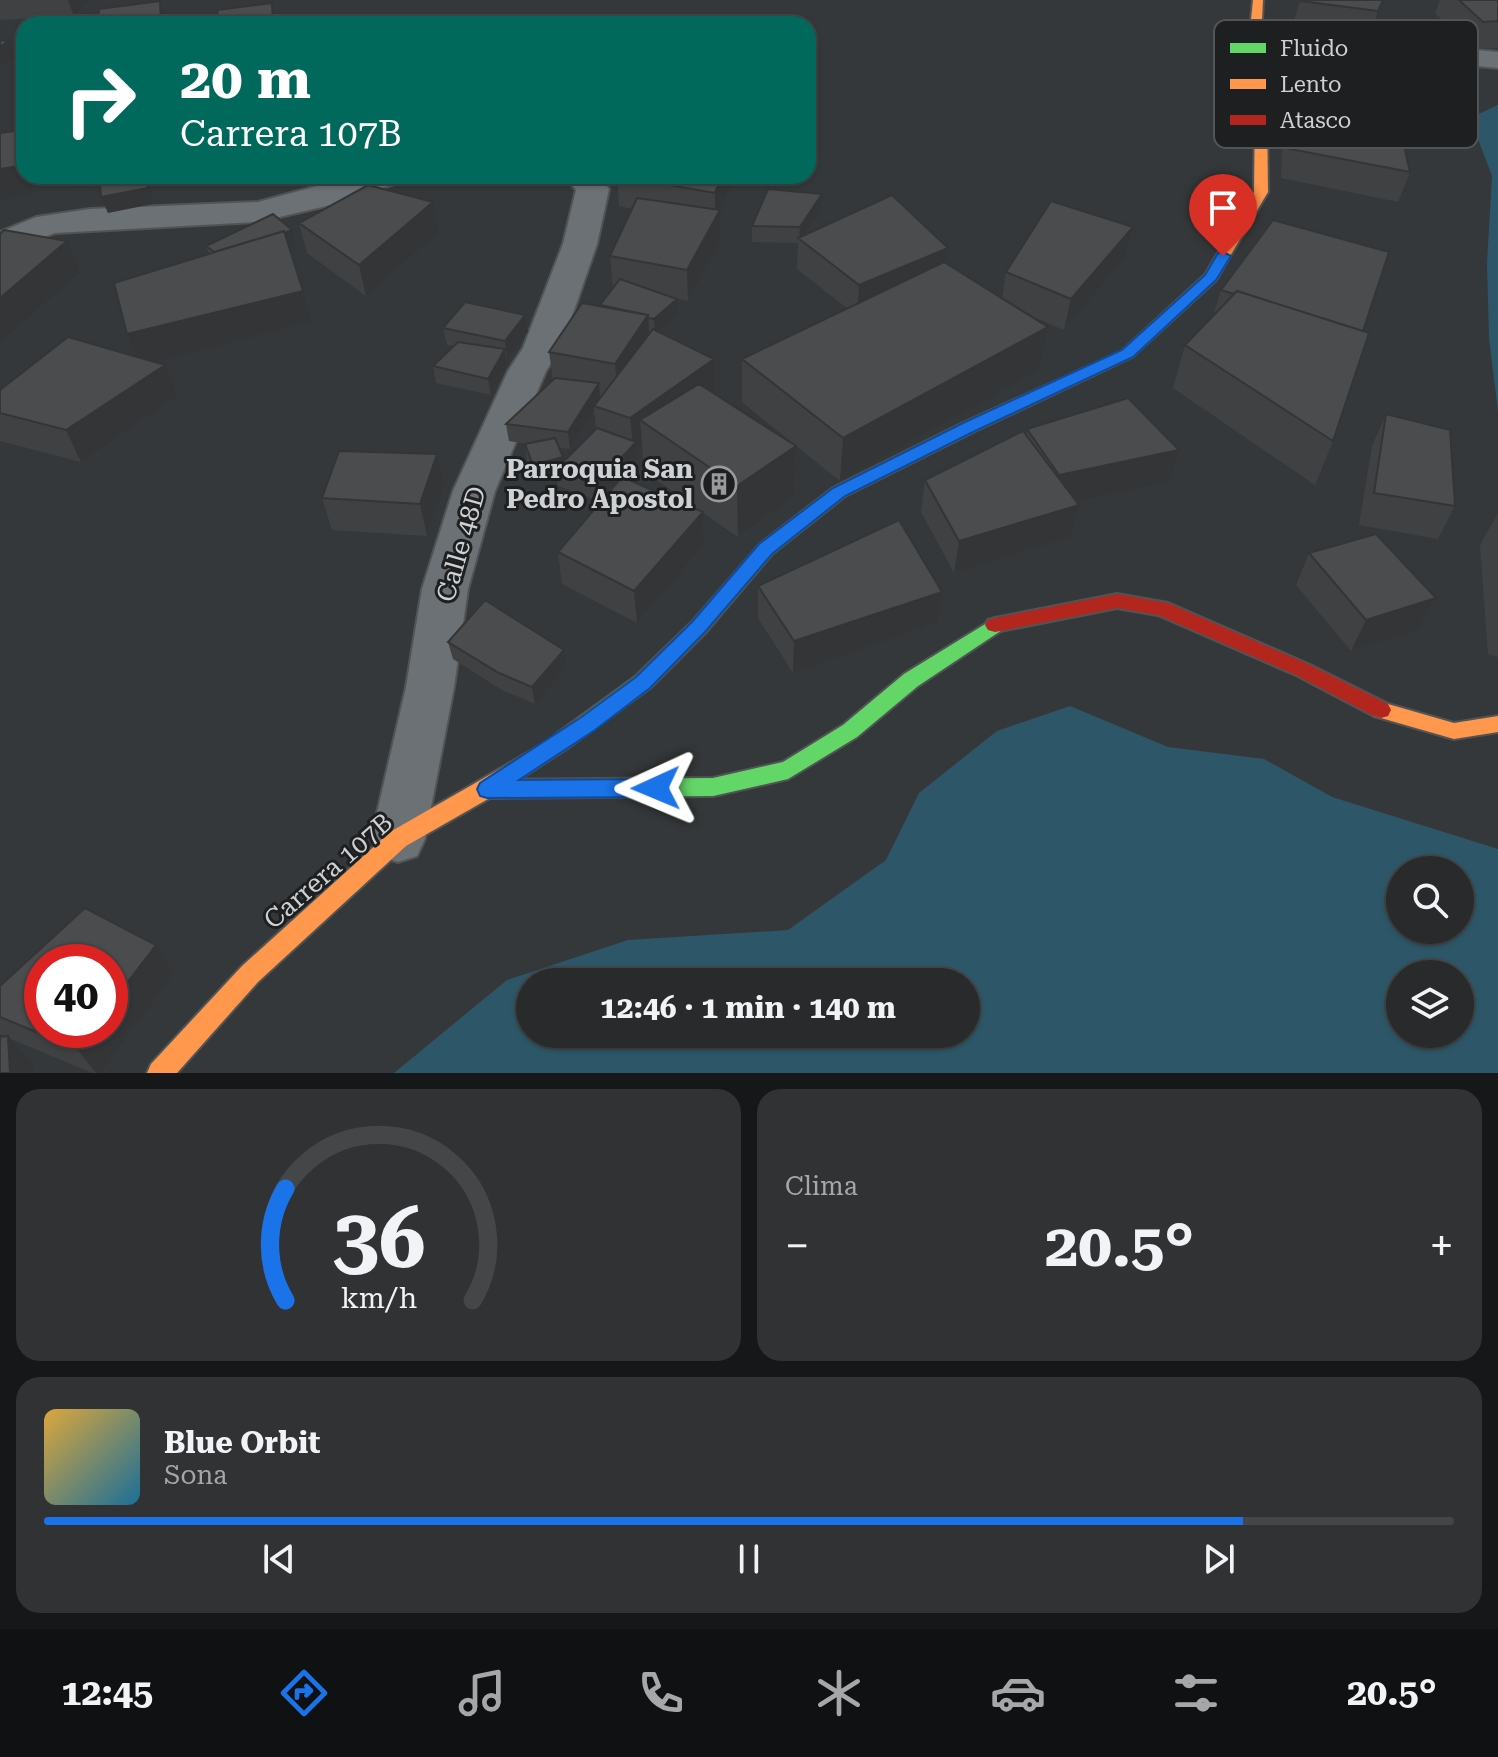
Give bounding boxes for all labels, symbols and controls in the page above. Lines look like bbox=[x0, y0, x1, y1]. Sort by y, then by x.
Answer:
legend bbox=[1214, 20, 1478, 148]
text: Fluido bbox=[1280, 36, 1348, 61]
text: 20 m bbox=[180, 46, 311, 112]
icon: right bbox=[48, 48, 152, 152]
text: Lento bbox=[1280, 72, 1342, 97]
text: Atasco bbox=[1280, 108, 1351, 133]
text: Carrera 107B bbox=[180, 113, 402, 155]
pin bbox=[1189, 174, 1257, 256]
icon: arrive bbox=[1201, 186, 1245, 230]
place label: Parroquia San Pedro Apostol bbox=[506, 454, 693, 514]
building icon: Parroquia San Pedro Apostol bbox=[700, 465, 738, 503]
street label: Calle 48D bbox=[430, 483, 492, 605]
position arrow bbox=[614, 746, 698, 830]
street label: Carrera 107B bbox=[258, 807, 398, 935]
map controls bbox=[1386, 856, 1474, 1048]
button: search bbox=[1386, 856, 1474, 944]
speed limit sign: 40 bbox=[24, 944, 128, 1048]
button: layers bbox=[1386, 960, 1474, 1048]
text: 12:46 · 1 min · 140 m bbox=[600, 990, 896, 1025]
text: Clima bbox=[785, 1171, 858, 1201]
text: 36 bbox=[332, 1190, 425, 1287]
text: 20.5° bbox=[1045, 1210, 1194, 1281]
text: − bbox=[785, 1220, 810, 1272]
text: + bbox=[1429, 1220, 1454, 1272]
text: km/h bbox=[340, 1281, 417, 1315]
text: Blue Orbit bbox=[164, 1425, 320, 1460]
text: Sona bbox=[164, 1460, 227, 1490]
icon: previous bbox=[257, 1537, 301, 1581]
icon: pause bbox=[727, 1537, 771, 1581]
icon: next bbox=[1197, 1537, 1241, 1581]
icon: directions bbox=[276, 1665, 332, 1721]
icon: music bbox=[454, 1665, 510, 1721]
icon: phone bbox=[633, 1665, 689, 1721]
icon: climate bbox=[811, 1665, 867, 1721]
icon: car bbox=[990, 1665, 1046, 1721]
icon: filters bbox=[1168, 1665, 1224, 1721]
text: 12:45 bbox=[61, 1672, 153, 1714]
text: 20.5° bbox=[1347, 1672, 1437, 1714]

